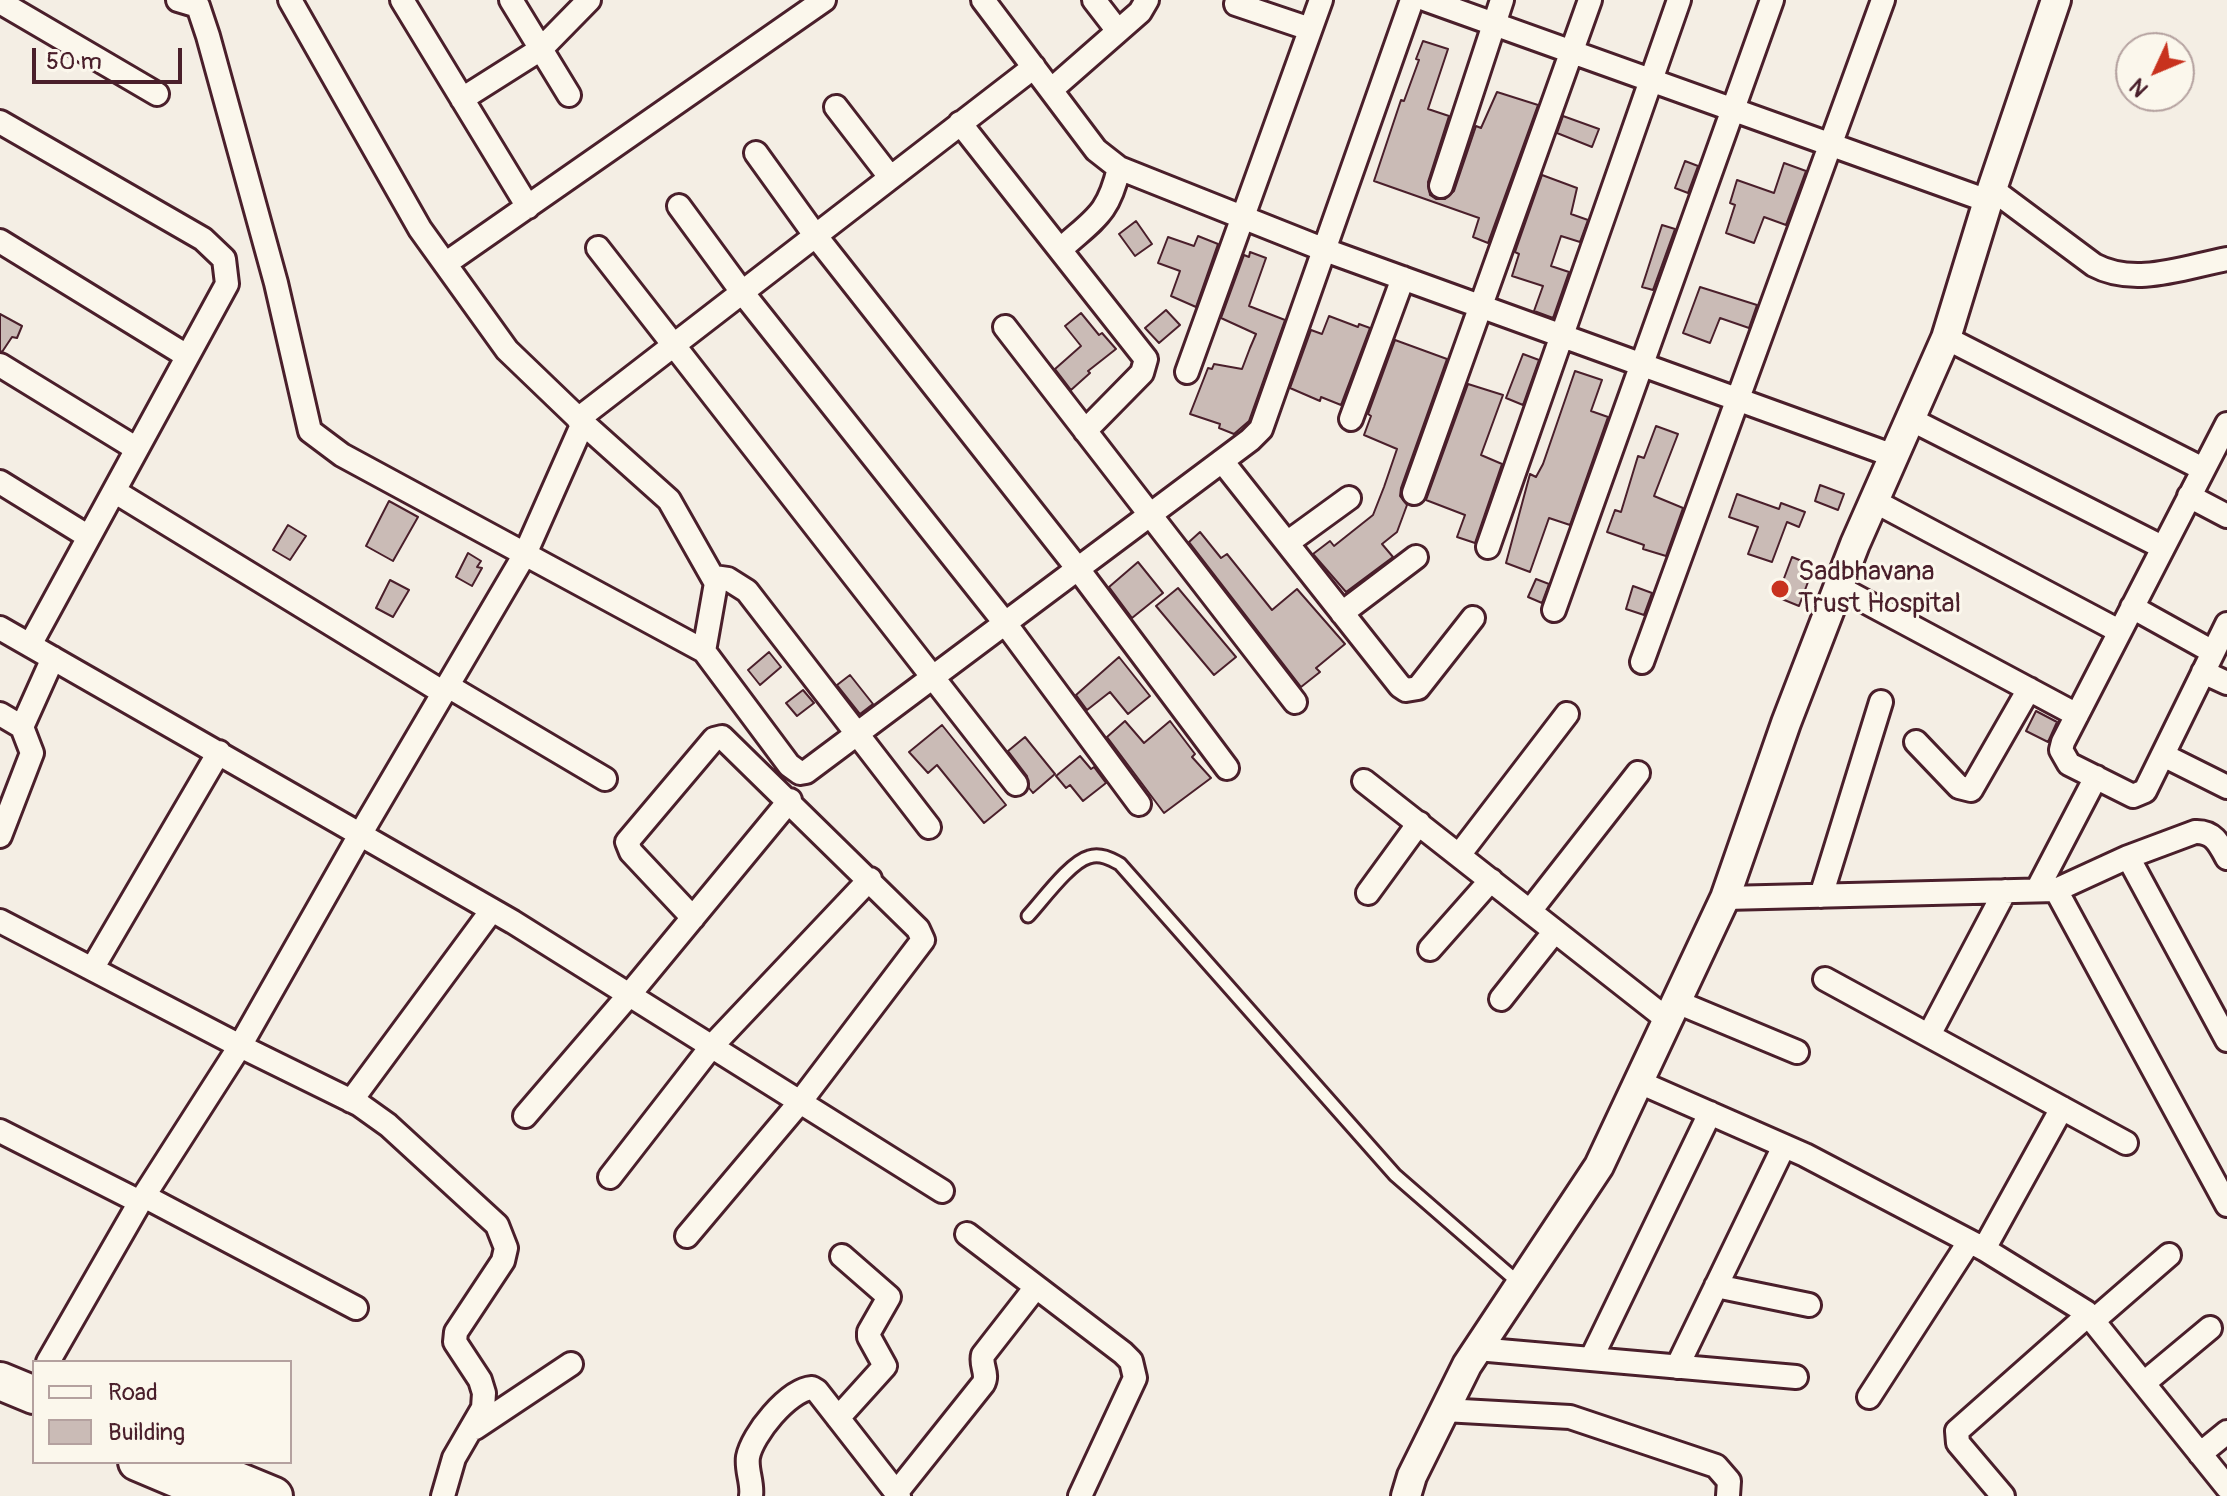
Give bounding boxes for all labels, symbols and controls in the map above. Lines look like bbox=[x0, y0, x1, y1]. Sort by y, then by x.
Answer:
scale bar bbox=[36, 32, 186, 82]
north arrow bbox=[2115, 32, 2195, 112]
text: 50 m bbox=[46, 47, 102, 76]
text: N bbox=[2124, 72, 2154, 102]
place label: Sadbhavana Trust Hospital bbox=[1798, 556, 1961, 622]
marker: Sadbhavana Trust Hospital bbox=[1769, 578, 1791, 600]
legend bbox=[32, 1360, 292, 1464]
text: Road bbox=[108, 1378, 158, 1407]
text: Building bbox=[108, 1418, 185, 1447]

